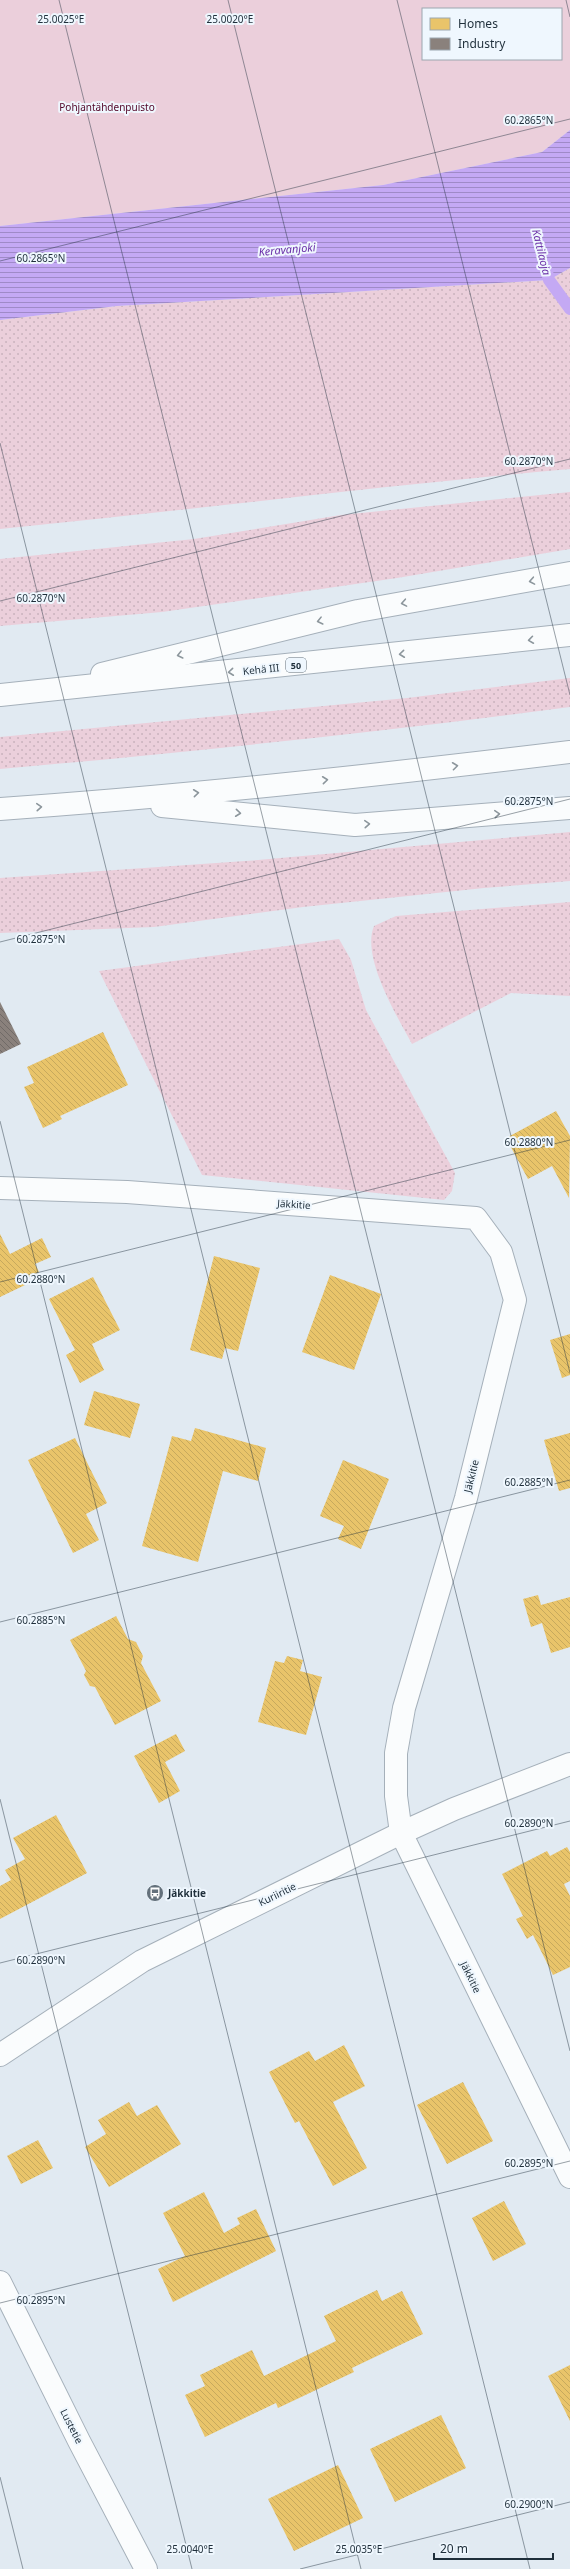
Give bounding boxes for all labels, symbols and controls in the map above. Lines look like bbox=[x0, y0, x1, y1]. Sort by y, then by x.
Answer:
legend bbox=[422, 8, 562, 60]
text: 25.0025°E bbox=[38, 12, 84, 26]
text: 25.0020°E bbox=[207, 12, 253, 26]
text: Homes bbox=[458, 15, 498, 32]
text: Industry bbox=[458, 35, 506, 52]
park label: Pohjantähdenpuisto bbox=[59, 100, 155, 114]
text: 60.2865°N bbox=[505, 113, 553, 127]
water label: Kattilaoja bbox=[529, 227, 555, 277]
water label: Keravanjoki bbox=[258, 239, 316, 259]
text: 60.2865°N bbox=[17, 251, 65, 265]
text: 60.2870°N bbox=[505, 454, 553, 468]
one-way arrow bbox=[529, 576, 535, 585]
text: 60.2870°N bbox=[17, 591, 65, 605]
one-way arrow bbox=[401, 599, 407, 607]
one-way arrow bbox=[317, 616, 323, 624]
one-way arrow bbox=[528, 635, 534, 644]
one-way arrow bbox=[399, 649, 405, 658]
one-way arrow bbox=[177, 650, 183, 658]
road number: 50 bbox=[286, 658, 306, 672]
street label: Kehä III bbox=[242, 660, 280, 678]
one-way arrow bbox=[228, 667, 234, 676]
one-way arrow bbox=[451, 762, 458, 771]
one-way arrow bbox=[322, 775, 328, 784]
one-way arrow bbox=[193, 789, 199, 798]
text: 60.2875°N bbox=[505, 794, 553, 808]
one-way arrow bbox=[36, 802, 42, 811]
one-way arrow bbox=[235, 809, 241, 818]
one-way arrow bbox=[494, 810, 500, 819]
one-way arrow bbox=[364, 820, 370, 829]
text: 60.2875°N bbox=[17, 932, 65, 946]
text: 60.2880°N bbox=[505, 1135, 553, 1149]
street label: Jäkkitie bbox=[276, 1196, 312, 1212]
text: 60.2880°N bbox=[17, 1272, 65, 1286]
street label: Jäkkitie bbox=[460, 1458, 482, 1495]
text: 60.2885°N bbox=[505, 1475, 553, 1489]
text: 60.2885°N bbox=[17, 1613, 65, 1627]
text: 60.2890°N bbox=[505, 1816, 553, 1830]
street label: Kuriiritie bbox=[256, 1879, 298, 1909]
bus stop icon: Jäkkitie bbox=[145, 1883, 165, 1903]
place label: Jäkkitie bbox=[167, 1886, 206, 1900]
text: 60.2890°N bbox=[17, 1953, 65, 1967]
street label: Jäkkitie bbox=[457, 1958, 485, 1995]
text: 60.2895°N bbox=[505, 2156, 553, 2170]
text: 60.2895°N bbox=[17, 2293, 65, 2307]
street label: Lustetie bbox=[57, 2406, 87, 2446]
text: 60.2900°N bbox=[505, 2497, 553, 2511]
scale bar bbox=[434, 2535, 553, 2561]
text: 20 m bbox=[440, 2540, 468, 2557]
text: 25.0040°E bbox=[167, 2542, 213, 2556]
text: 25.0035°E bbox=[336, 2542, 382, 2556]

